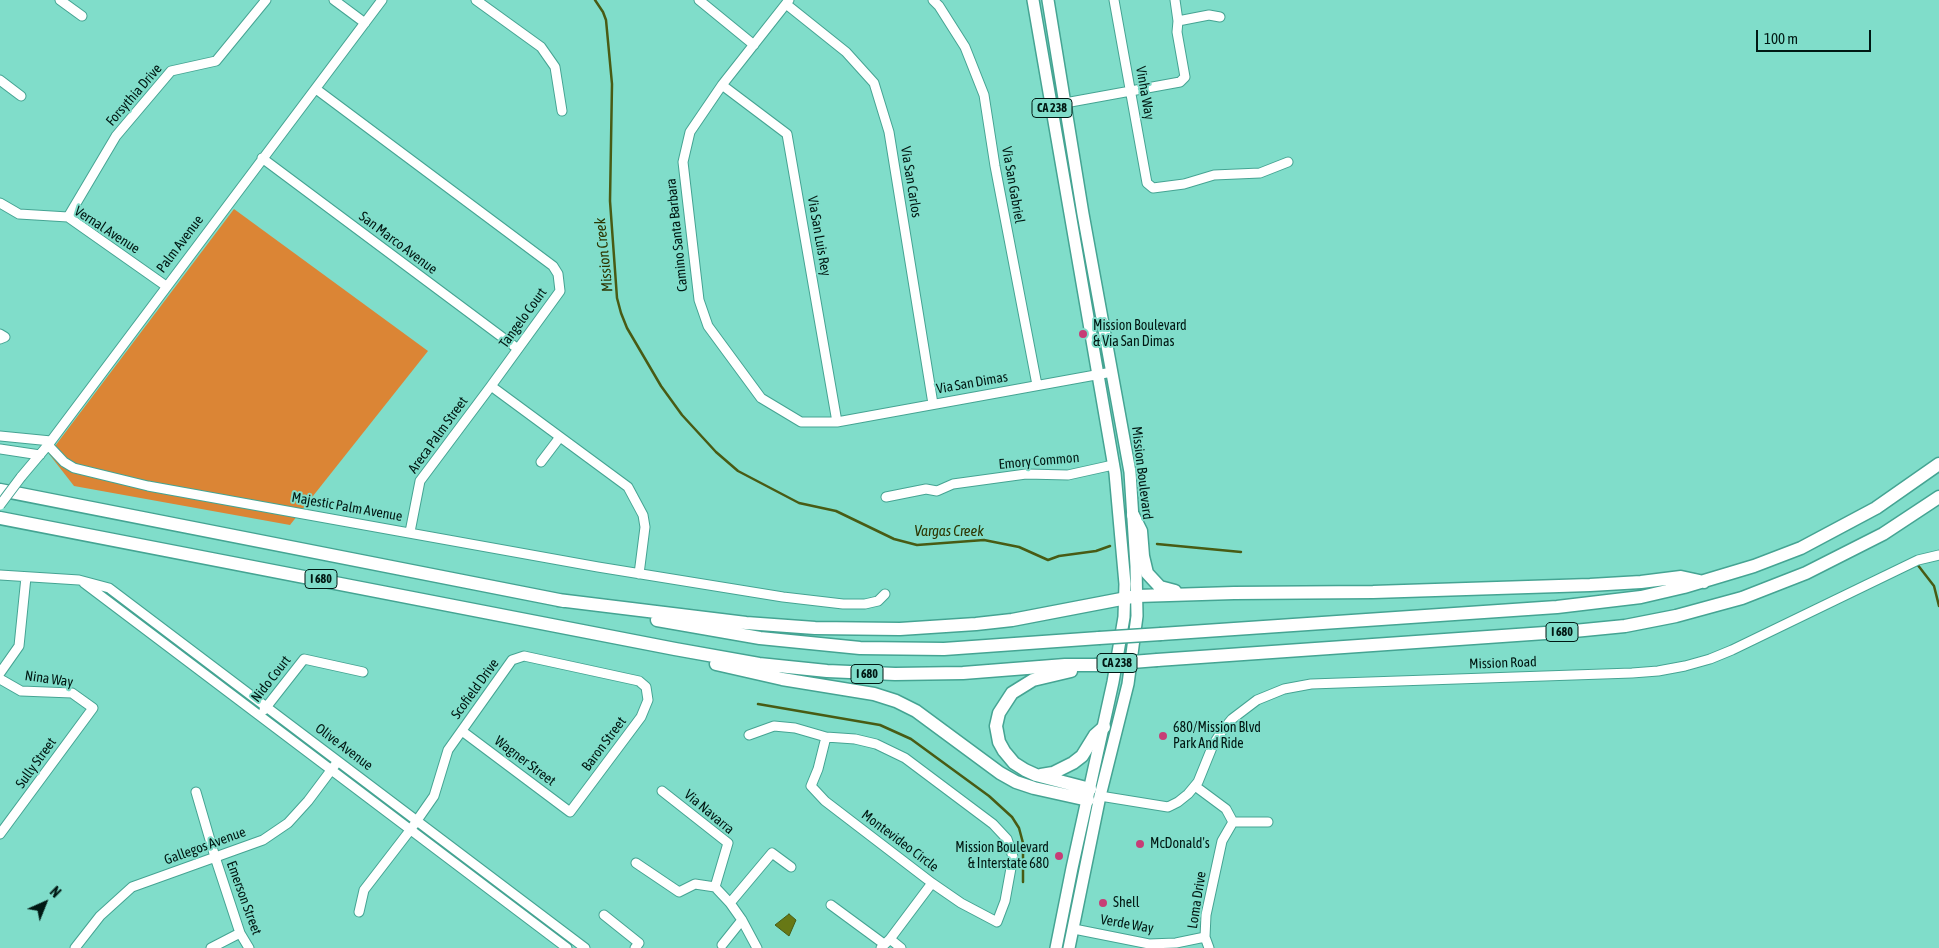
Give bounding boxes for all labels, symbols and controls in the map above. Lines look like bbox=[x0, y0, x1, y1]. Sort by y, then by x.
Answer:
scale bar bbox=[1759, 20, 1874, 52]
text: 100 m bbox=[1764, 30, 1798, 47]
street label: Forsythia Drive bbox=[103, 61, 165, 129]
street label: Vinha Way bbox=[1132, 65, 1158, 121]
road number: CA 238 bbox=[1032, 99, 1072, 118]
street label: Via San Carlos bbox=[897, 145, 925, 219]
street label: Via San Gabriel bbox=[998, 145, 1028, 225]
street label: Camino Santa Barbara bbox=[663, 178, 691, 292]
street label: Via San Luis Rey bbox=[804, 195, 834, 277]
street label: Vernal Avenue bbox=[71, 203, 143, 257]
street label: San Marco Avenue bbox=[356, 208, 440, 278]
street label: Palm Avenue bbox=[153, 212, 207, 276]
water label: Mission Creek bbox=[591, 217, 617, 293]
street label: Tangelo Court bbox=[496, 285, 550, 351]
place label: Mission Boulevard & Via San Dimas bbox=[1093, 318, 1187, 351]
marker: Mission Boulevard & Via San Dimas bbox=[1077, 328, 1089, 340]
street label: Via San Dimas bbox=[935, 368, 1009, 398]
street label: Areca Palm Street bbox=[405, 393, 471, 477]
street label: Mission Boulevard bbox=[1128, 425, 1156, 521]
street label: Emory Common bbox=[998, 449, 1080, 473]
street label: Majestic Palm Avenue bbox=[290, 489, 404, 525]
water label: Vargas Creek bbox=[914, 522, 984, 540]
road number: I 680 bbox=[305, 570, 337, 588]
road number: I 680 bbox=[1546, 622, 1578, 642]
street label: Nido Court bbox=[248, 652, 294, 706]
street label: Mission Road bbox=[1469, 653, 1537, 673]
road number: CA 238 bbox=[1097, 654, 1137, 672]
street label: Scofield Drive bbox=[448, 656, 502, 722]
road number: I 680 bbox=[851, 664, 883, 684]
street label: Nina Way bbox=[24, 667, 74, 691]
street label: Baron Street bbox=[578, 714, 630, 774]
street label: Olive Avenue bbox=[312, 720, 376, 774]
place label: 680/Mission Blvd Park And Ride bbox=[1173, 720, 1261, 752]
marker: 680/Mission Blvd Park And Ride bbox=[1157, 730, 1169, 742]
street label: Wagner Street bbox=[491, 733, 559, 789]
street label: Sully Street bbox=[12, 734, 60, 792]
street label: Via Navarra bbox=[681, 786, 737, 838]
street label: Montevideo Circle bbox=[858, 807, 942, 875]
street label: Gallegos Avenue bbox=[162, 823, 248, 869]
place label: McDonald's bbox=[1150, 836, 1210, 852]
marker: McDonald's bbox=[1134, 838, 1146, 850]
place label: Mission Boulevard & Interstate 680 bbox=[955, 840, 1049, 872]
marker: Mission Boulevard & Interstate 680 bbox=[1053, 850, 1065, 862]
street label: Emerson Street bbox=[223, 859, 265, 937]
street label: Loma Drive bbox=[1184, 870, 1210, 930]
north arrow bbox=[20, 878, 70, 928]
text: N bbox=[47, 884, 64, 901]
place label: Shell bbox=[1113, 895, 1139, 911]
marker: Shell bbox=[1097, 897, 1109, 909]
street label: Verde Way bbox=[1099, 911, 1155, 937]

